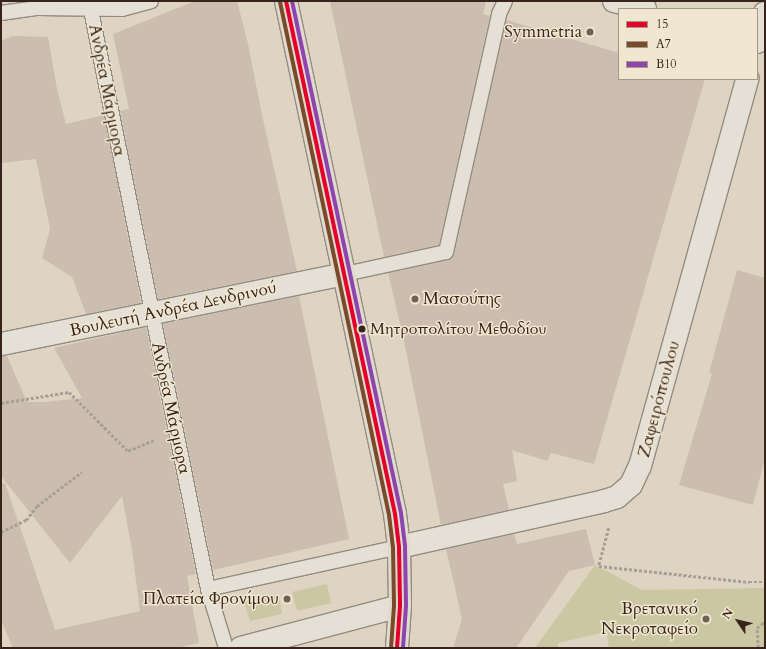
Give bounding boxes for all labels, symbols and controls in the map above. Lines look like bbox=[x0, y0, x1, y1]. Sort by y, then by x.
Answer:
legend bbox=[618, 8, 758, 80]
text: 15 bbox=[656, 16, 668, 32]
street label: Ανδρέα Μάρμορα bbox=[84, 22, 130, 158]
place label: Symmetria bbox=[504, 22, 582, 42]
marker: Symmetria bbox=[585, 27, 595, 37]
text: A7 bbox=[656, 36, 671, 52]
text: B10 bbox=[656, 56, 676, 72]
street label: Βουλευτή Ανδρέα Δενδρινού bbox=[68, 277, 278, 341]
place label: Μασούτης bbox=[423, 289, 501, 309]
marker: Μασούτης bbox=[410, 294, 420, 304]
place label: Μητροπολίτου Μεθοδίου bbox=[370, 319, 547, 339]
marker: Μητροπολίτου Μεθοδίου bbox=[357, 324, 367, 334]
street label: Ζαφειρόπουλου bbox=[634, 338, 684, 460]
street label: Ανδρέα Μάρμορα bbox=[147, 340, 195, 476]
place label: Πλατεία Φρονίμου bbox=[143, 589, 279, 609]
marker: Πλατεία Φρονίμου bbox=[282, 594, 292, 604]
place label: Βρετανικό Νεκροταφείο bbox=[601, 599, 698, 639]
north arrow bbox=[718, 601, 758, 641]
text: N bbox=[719, 606, 737, 622]
marker: Βρετανικό Νεκροταφείο bbox=[701, 614, 711, 624]

